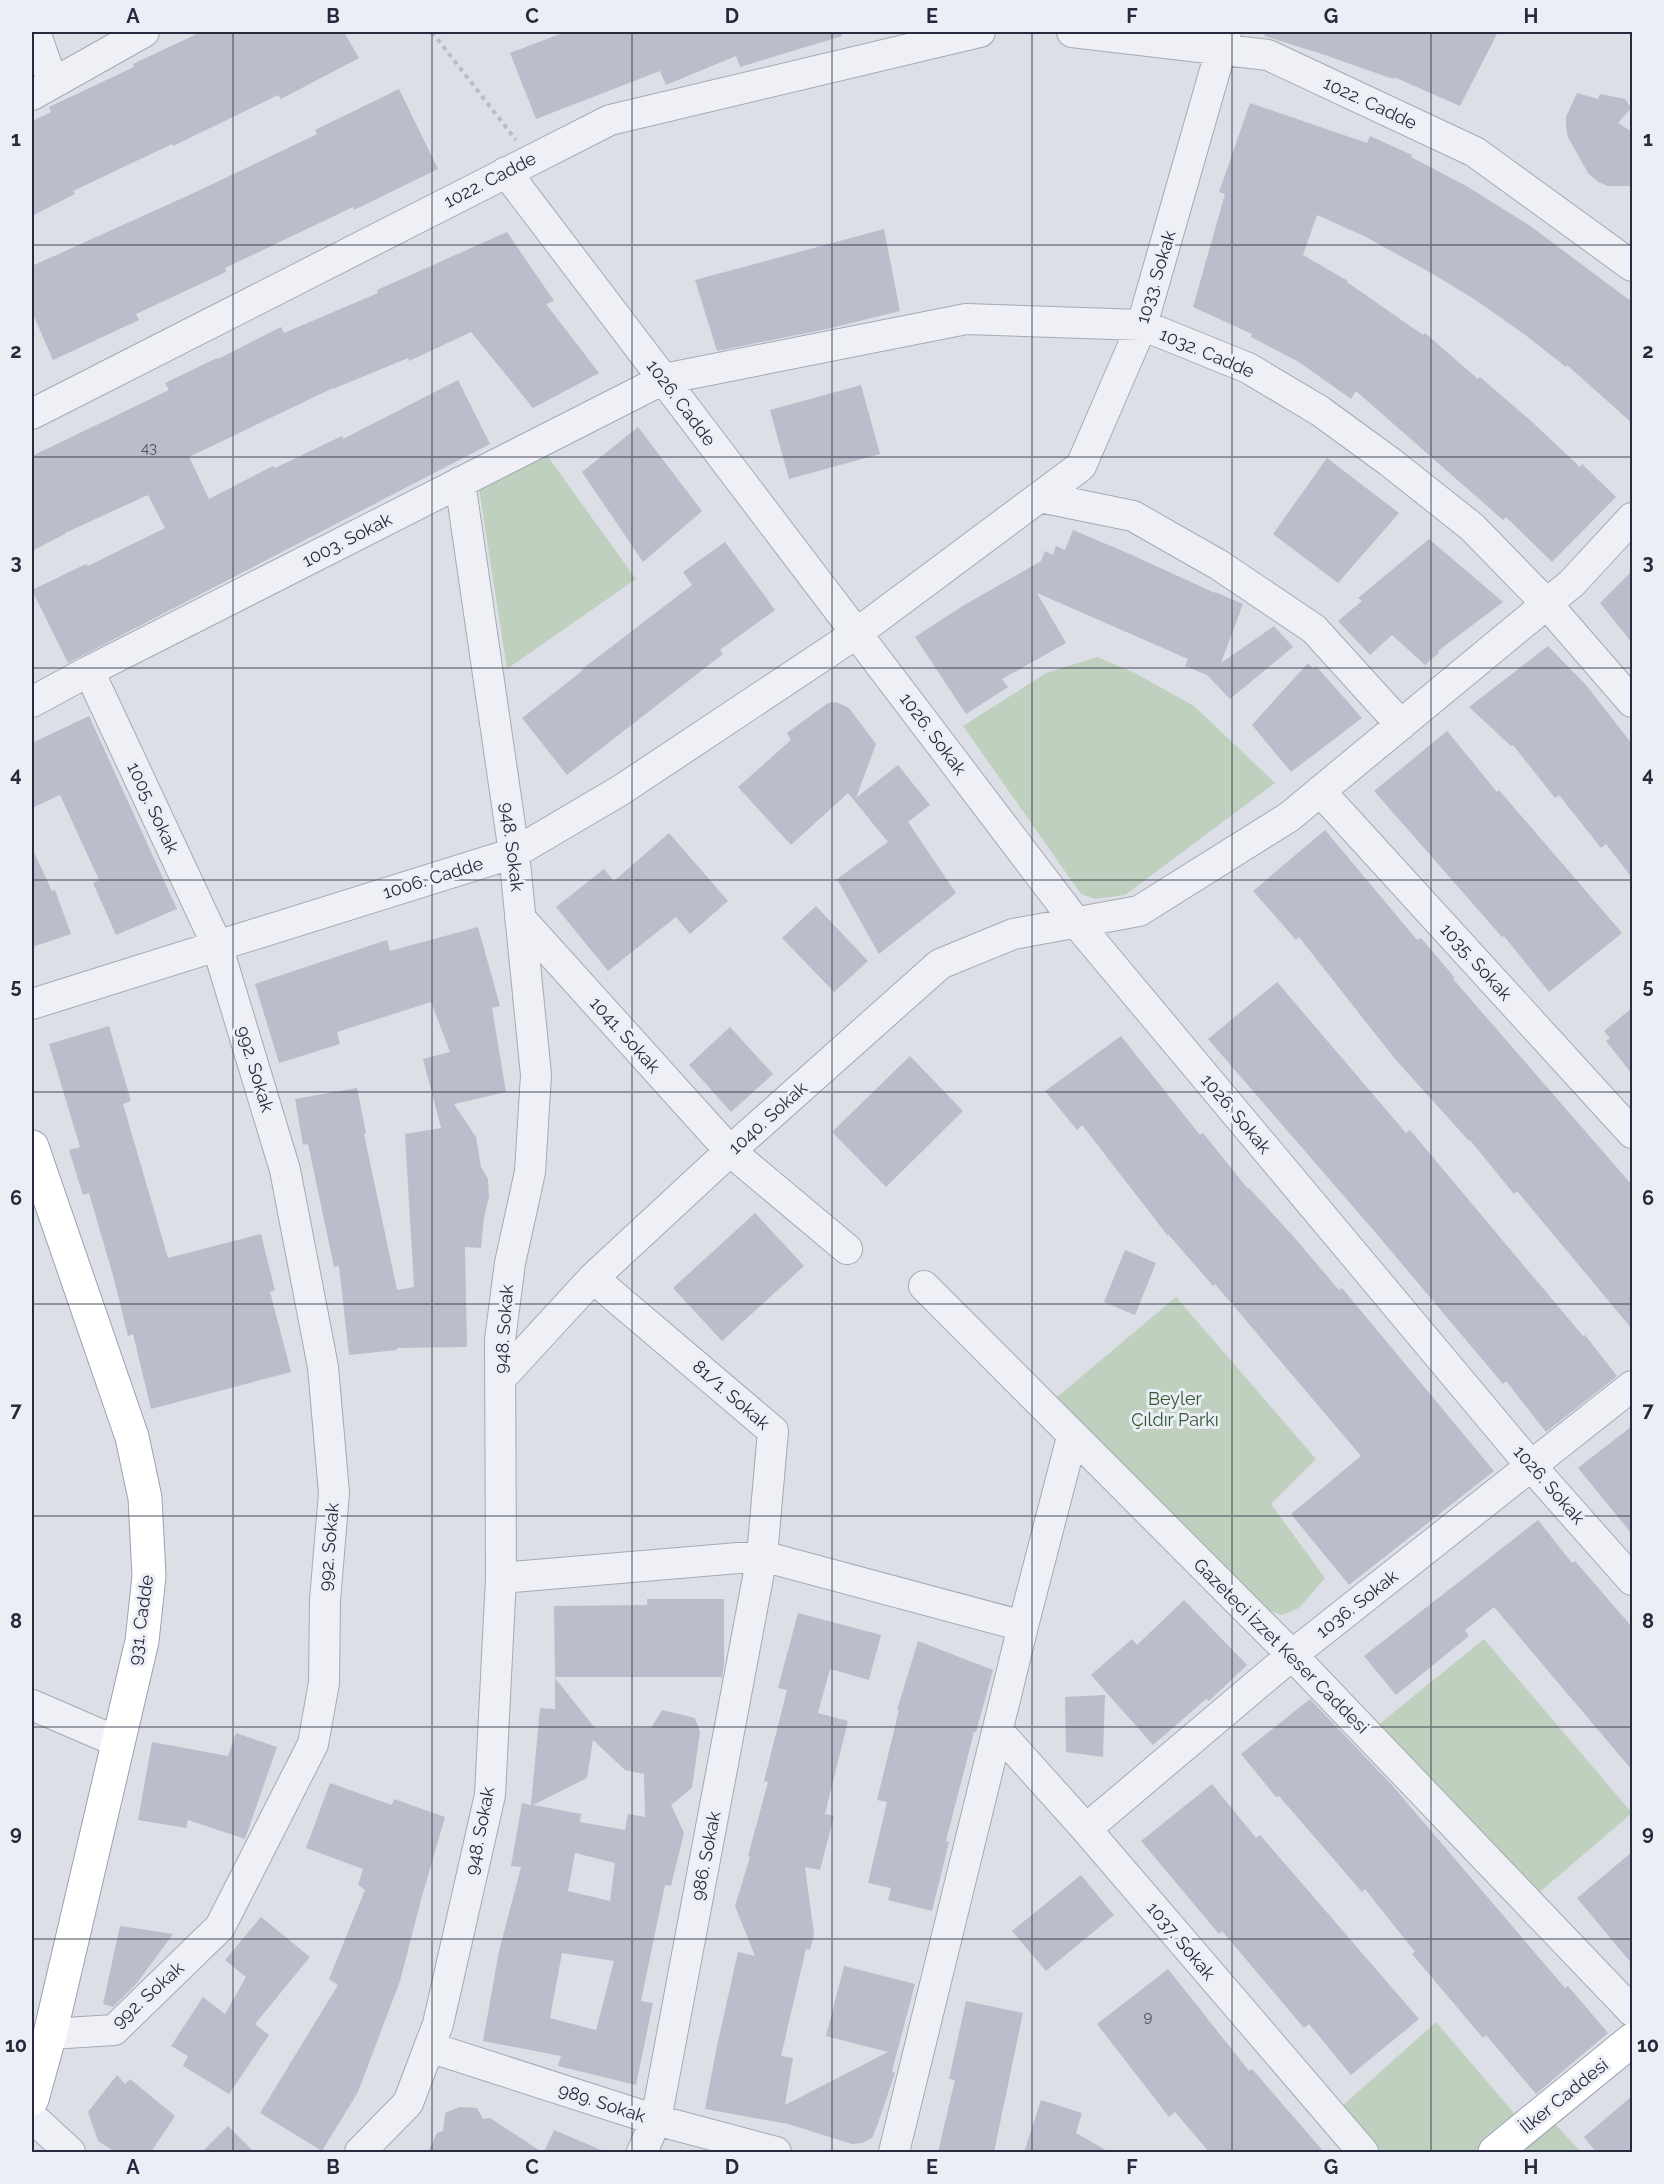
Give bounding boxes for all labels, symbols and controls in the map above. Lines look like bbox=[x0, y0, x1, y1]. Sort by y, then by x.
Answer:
text: A bbox=[126, 4, 140, 28]
text: B bbox=[326, 4, 340, 28]
text: C bbox=[525, 4, 539, 28]
text: D bbox=[725, 4, 739, 28]
text: E bbox=[926, 4, 938, 28]
text: F bbox=[1126, 4, 1138, 28]
text: G bbox=[1324, 4, 1338, 28]
text: H bbox=[1524, 4, 1538, 28]
street label: 1022. Cadde bbox=[1320, 72, 1421, 133]
text: 1 bbox=[11, 127, 21, 151]
text: 1 bbox=[1643, 127, 1653, 151]
street label: 1022. Cadde bbox=[440, 147, 540, 212]
street label: 1033. Sokak bbox=[1131, 227, 1180, 326]
street label: 1032. Cadde bbox=[1157, 323, 1258, 382]
text: 2 bbox=[10, 339, 22, 363]
text: 2 bbox=[1642, 339, 1654, 363]
street label: 1026. Cadde bbox=[642, 356, 721, 450]
house number: 43 bbox=[141, 439, 157, 457]
street label: 1003. Sokak bbox=[298, 508, 396, 571]
text: 3 bbox=[10, 550, 22, 574]
text: 3 bbox=[1642, 550, 1654, 574]
street label: 1026. Sokak bbox=[896, 688, 971, 779]
street label: 1005. Sokak bbox=[123, 759, 184, 857]
text: 4 bbox=[10, 762, 22, 786]
text: 4 bbox=[1642, 762, 1654, 786]
street label: 948. Sokak bbox=[497, 801, 528, 893]
street label: 1006. Cadde bbox=[380, 852, 486, 903]
street label: 1035. Sokak bbox=[1436, 919, 1517, 1005]
text: 5 bbox=[10, 974, 22, 998]
text: 5 bbox=[1642, 974, 1654, 998]
street label: 1041. Sokak bbox=[586, 992, 665, 1077]
street label: 992. Sokak bbox=[232, 1023, 279, 1115]
street label: 1026. Sokak bbox=[1197, 1070, 1276, 1158]
street label: 1040. Sokak bbox=[724, 1077, 811, 1158]
text: 6 bbox=[10, 1186, 22, 1210]
text: 6 bbox=[1642, 1186, 1654, 1210]
street label: 948. Sokak bbox=[490, 1283, 517, 1374]
street label: 81/1. Sokak bbox=[689, 1356, 774, 1434]
park label: Beyler Çıldır Parkı bbox=[1131, 1388, 1219, 1430]
text: 7 bbox=[10, 1398, 22, 1422]
text: 7 bbox=[1642, 1398, 1654, 1422]
street label: 1026. Sokak bbox=[1509, 1441, 1590, 1529]
street label: 992. Sokak bbox=[314, 1501, 343, 1592]
street label: Gazeteci İzzet Keser Caddesi bbox=[1189, 1554, 1373, 1738]
street label: 1036. Sokak bbox=[1312, 1565, 1402, 1642]
street label: 931. Cadde bbox=[124, 1573, 157, 1666]
text: 8 bbox=[10, 1609, 22, 1633]
text: 8 bbox=[1642, 1609, 1654, 1633]
street label: 948. Sokak bbox=[461, 1785, 498, 1877]
street label: 986. Sokak bbox=[687, 1809, 725, 1902]
text: 9 bbox=[10, 1821, 22, 1845]
text: 9 bbox=[1642, 1821, 1654, 1845]
street label: 1037. Sokak bbox=[1143, 1897, 1220, 1984]
street label: 992. Sokak bbox=[108, 1957, 188, 2032]
house number: 9 bbox=[1144, 2008, 1153, 2026]
text: 10 bbox=[5, 2033, 27, 2057]
text: 10 bbox=[1637, 2033, 1659, 2057]
street label: İlker Caddesi bbox=[1515, 2054, 1612, 2138]
street label: 989. Sokak bbox=[556, 2079, 649, 2127]
text: A bbox=[126, 2155, 140, 2179]
text: B bbox=[326, 2155, 340, 2179]
text: C bbox=[525, 2155, 539, 2179]
text: D bbox=[725, 2155, 739, 2179]
text: E bbox=[926, 2155, 938, 2179]
text: F bbox=[1126, 2155, 1138, 2179]
text: G bbox=[1324, 2155, 1338, 2179]
text: H bbox=[1524, 2155, 1538, 2179]

